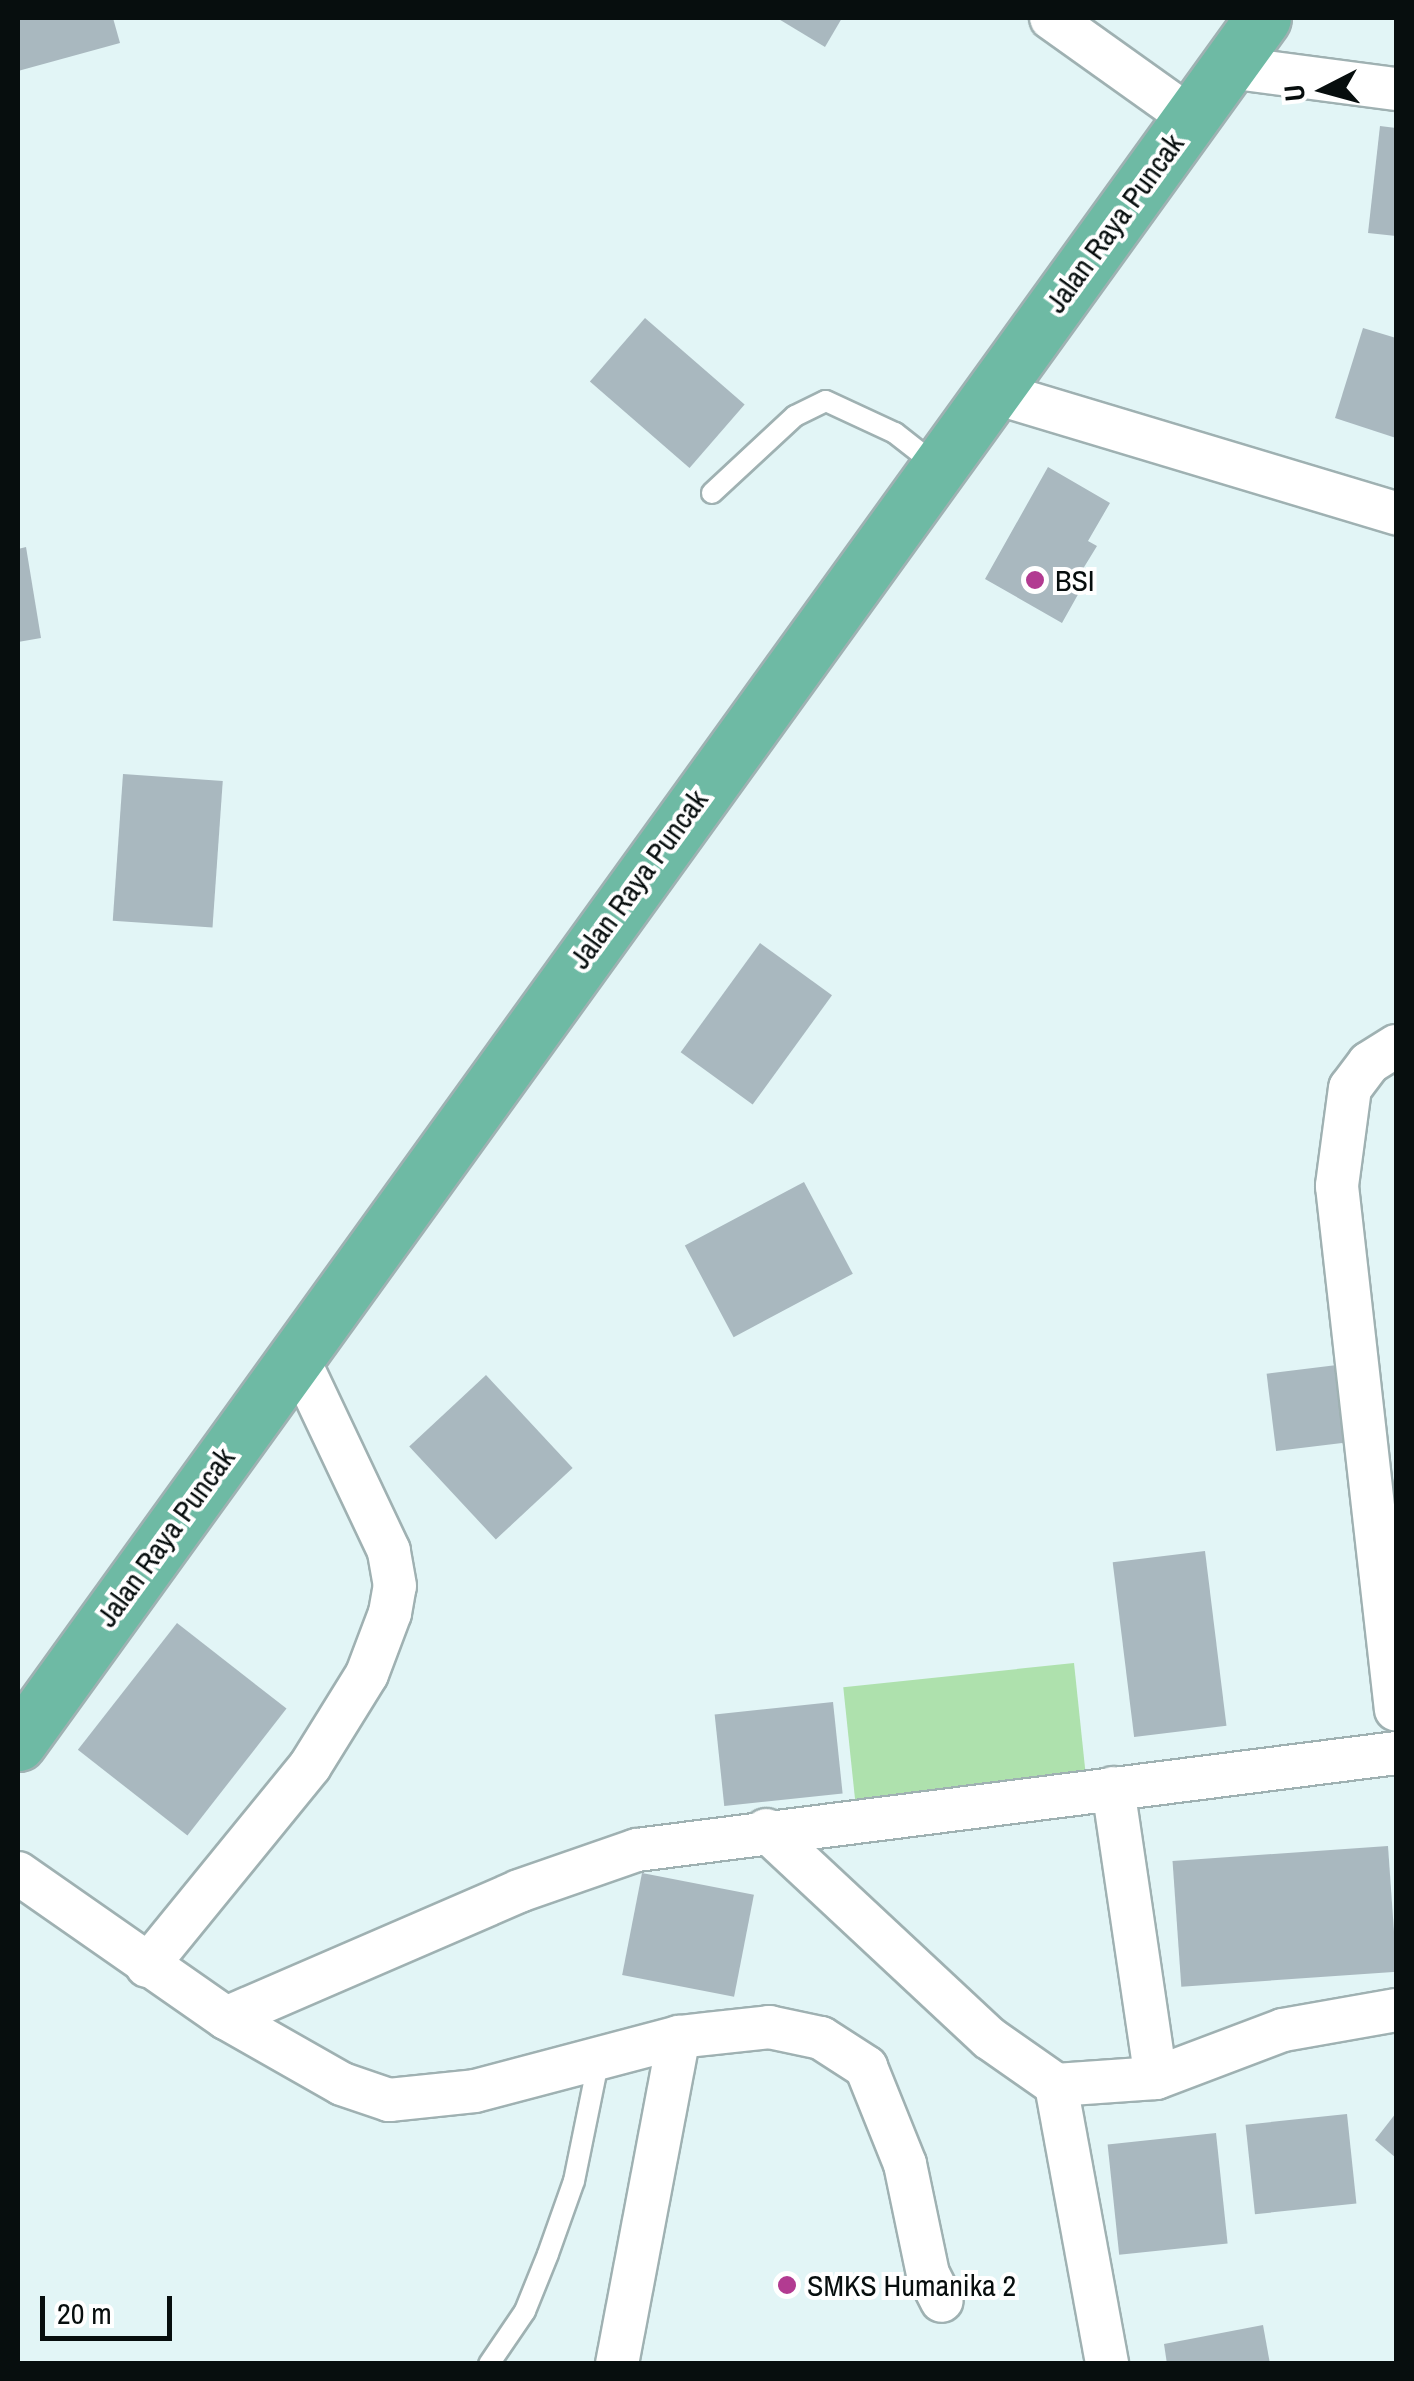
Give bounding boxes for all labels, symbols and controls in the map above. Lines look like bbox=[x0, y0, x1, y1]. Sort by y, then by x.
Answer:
north arrow bbox=[1274, 40, 1374, 140]
text: U bbox=[1274, 83, 1314, 103]
street label: Jalan Raya Puncak bbox=[1037, 127, 1191, 319]
place label: BSI bbox=[1055, 562, 1095, 598]
marker: BSI bbox=[1024, 569, 1046, 591]
street label: Jalan Raya Puncak bbox=[561, 783, 715, 975]
street label: Jalan Raya Puncak bbox=[88, 1441, 242, 1633]
place label: SMKS Humanika 2 bbox=[807, 2267, 1016, 2303]
marker: SMKS Humanika 2 bbox=[776, 2274, 798, 2296]
scale bar bbox=[45, 2276, 178, 2338]
text: 20 m bbox=[57, 2293, 112, 2333]

